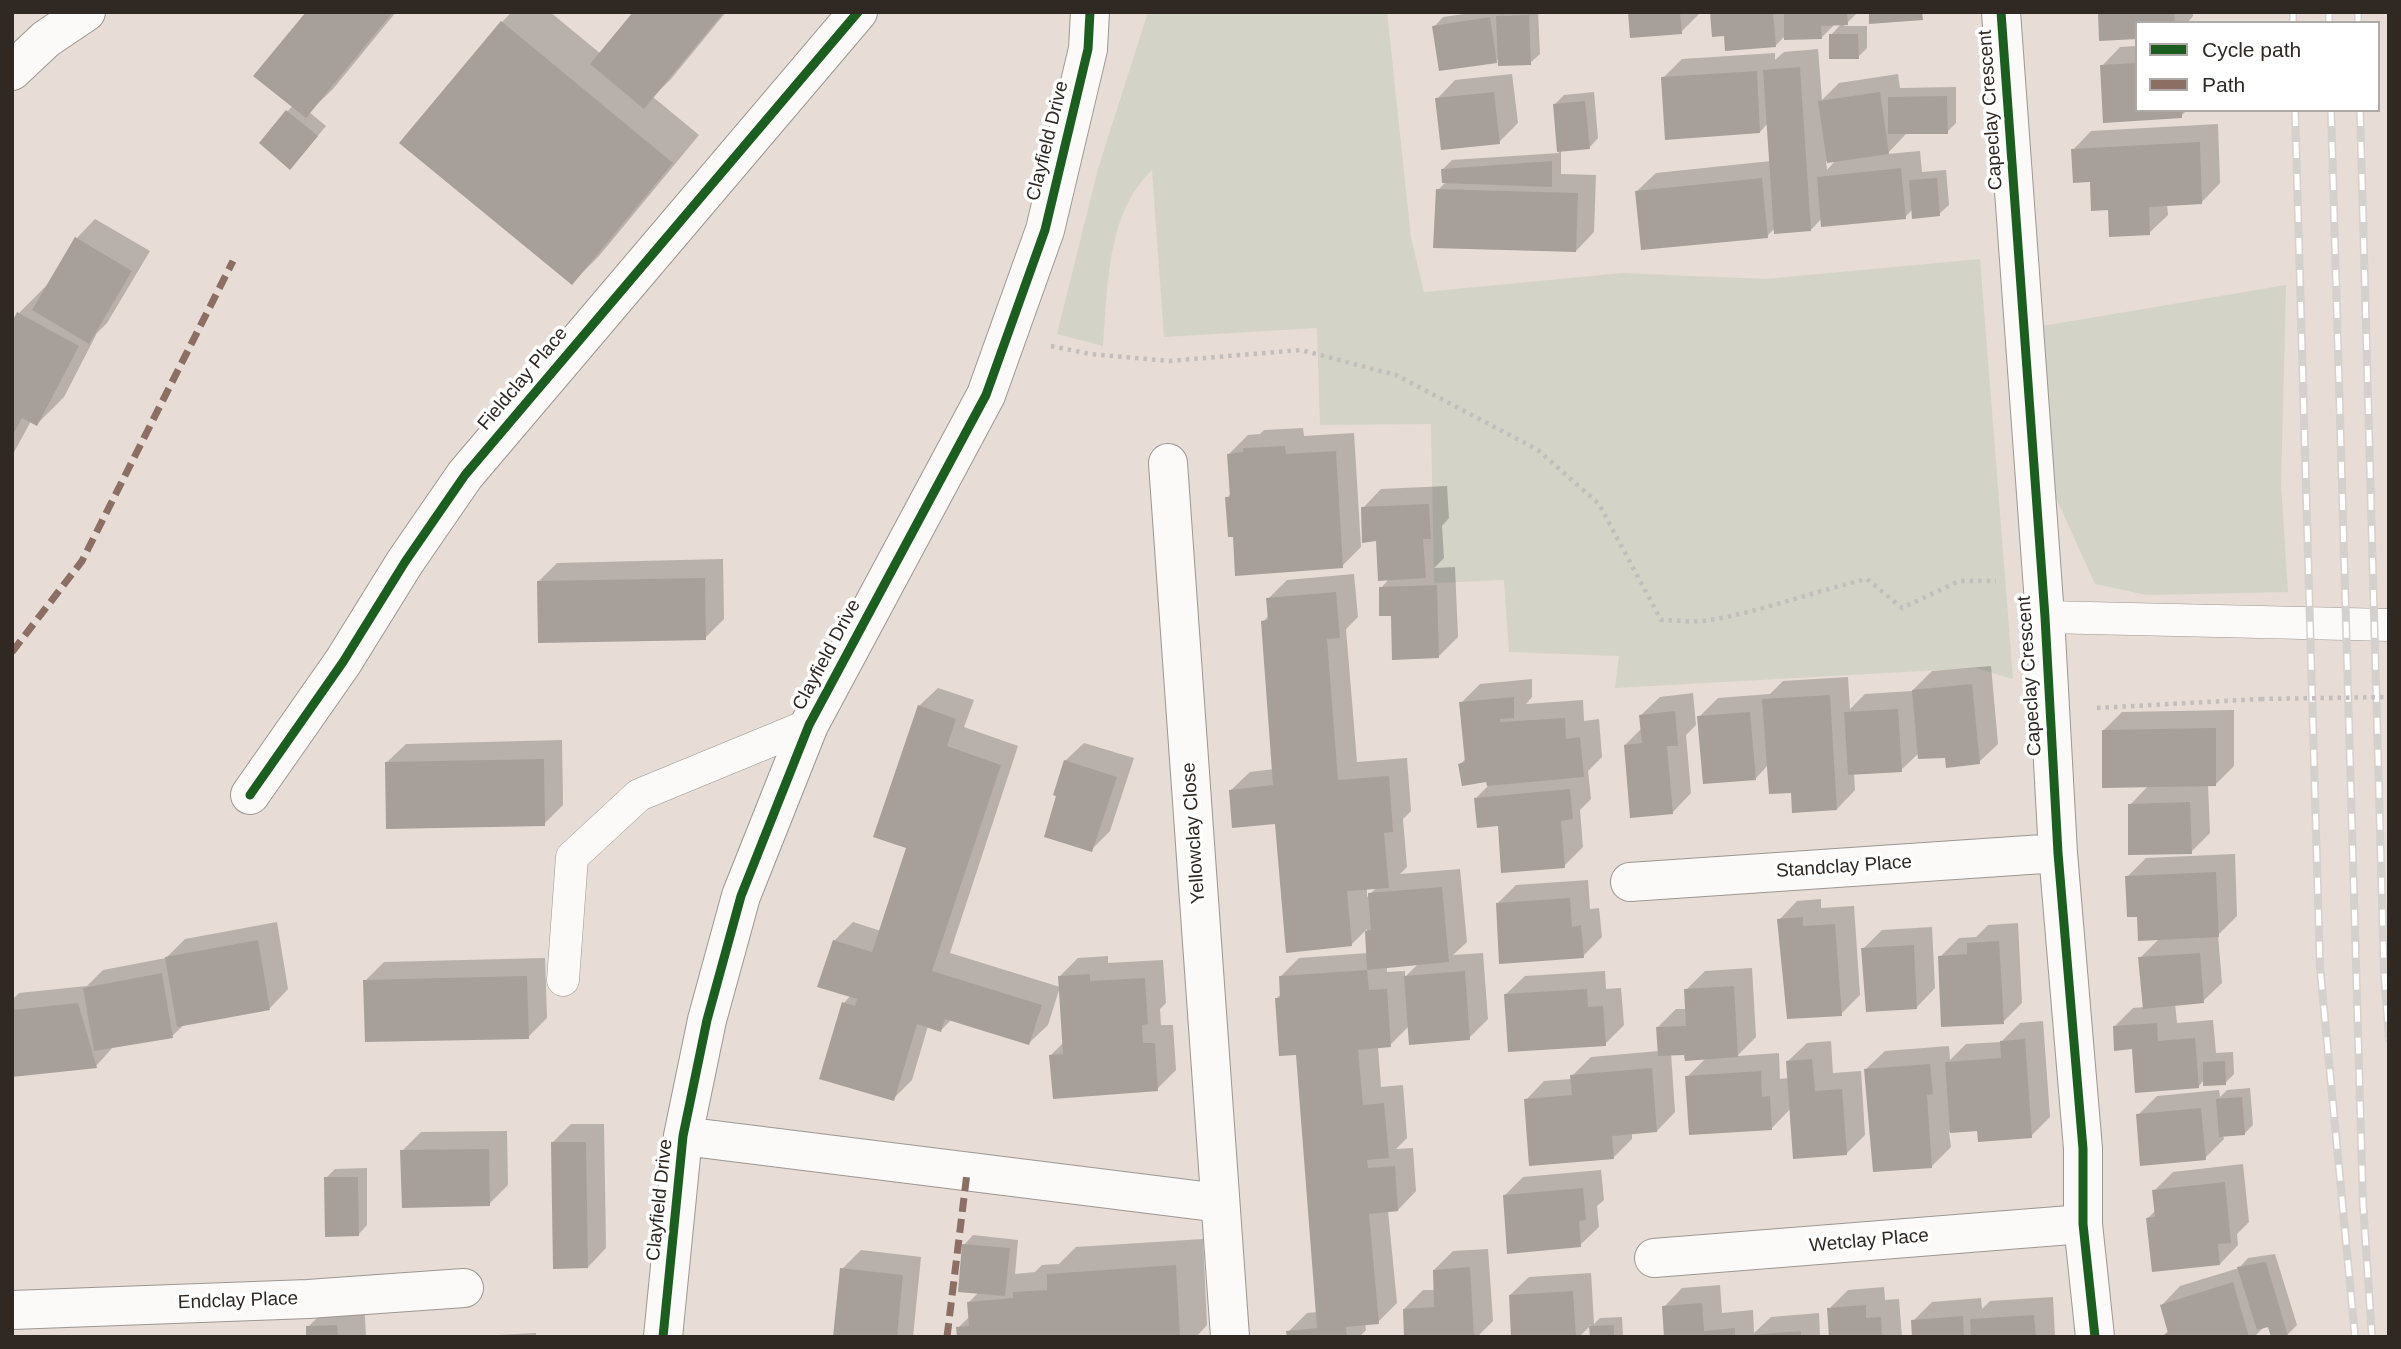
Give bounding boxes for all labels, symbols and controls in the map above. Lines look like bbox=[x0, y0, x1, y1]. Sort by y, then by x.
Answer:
legend bbox=[2135, 21, 2380, 112]
street label: Capeclay Crescent bbox=[1974, 29, 2008, 191]
text: Cycle path bbox=[2202, 38, 2301, 61]
text: Path bbox=[2202, 73, 2245, 96]
street label: Clayfield Drive bbox=[1022, 79, 1074, 203]
street label: Fieldclay Place bbox=[473, 323, 573, 435]
street label: Capeclay Crescent bbox=[2013, 595, 2047, 757]
street label: Clayfield Drive bbox=[788, 596, 866, 714]
street label: Yellowclay Close bbox=[1178, 761, 1210, 905]
street label: Standclay Place bbox=[1775, 851, 1913, 883]
street label: Clayfield Drive bbox=[642, 1138, 678, 1262]
street label: Wetclay Place bbox=[1808, 1224, 1930, 1258]
street label: Endclay Place bbox=[177, 1288, 299, 1314]

